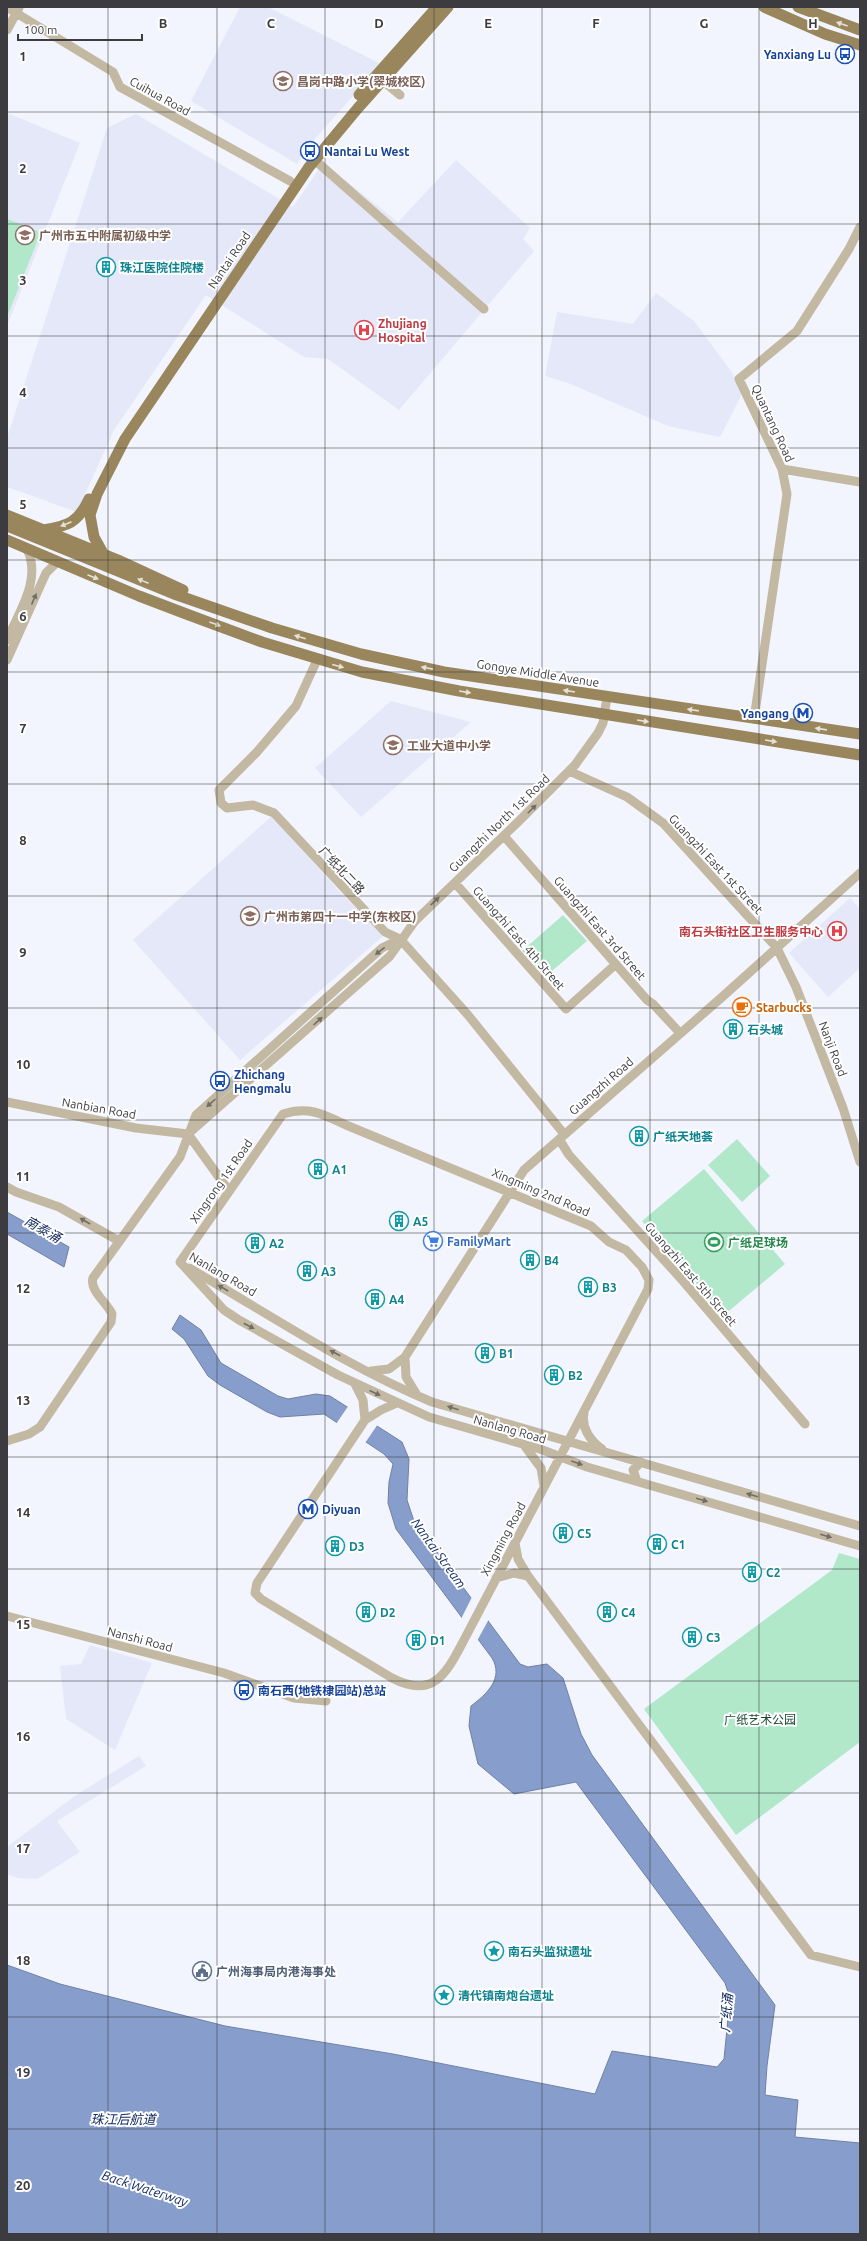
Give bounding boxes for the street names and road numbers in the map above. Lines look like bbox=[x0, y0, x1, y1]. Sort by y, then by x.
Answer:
street label: Cuihua Road bbox=[127, 74, 193, 118]
street label: Nantai Road bbox=[205, 229, 253, 291]
street label: Quantang Road bbox=[749, 382, 797, 464]
street label: Gongye Middle Avenue bbox=[476, 657, 600, 689]
street label: Guangzhi North 1st Road bbox=[446, 772, 552, 874]
street label: Guangzhi East 1st Street bbox=[666, 812, 766, 917]
street label: 广纸北二路 bbox=[317, 844, 367, 896]
street label: Guangzhi East 3rd Street bbox=[551, 874, 649, 983]
street label: Guangzhi East 4th Street bbox=[470, 884, 568, 993]
street label: Nanji Road bbox=[817, 1020, 849, 1078]
street label: Guangzhi Road bbox=[566, 1055, 636, 1117]
street label: Nanbian Road bbox=[61, 1095, 137, 1121]
street label: Xingrong 1st Road bbox=[187, 1137, 255, 1225]
street label: Xingming 2nd Road bbox=[490, 1166, 592, 1218]
street label: Guangzhi East 5th Street bbox=[642, 1220, 740, 1329]
street label: Nanlang Road bbox=[187, 1250, 259, 1298]
street label: Nanlang Road bbox=[472, 1412, 548, 1446]
street label: Xingming Road bbox=[478, 1500, 528, 1578]
street label: Nanshi Road bbox=[106, 1624, 174, 1654]

